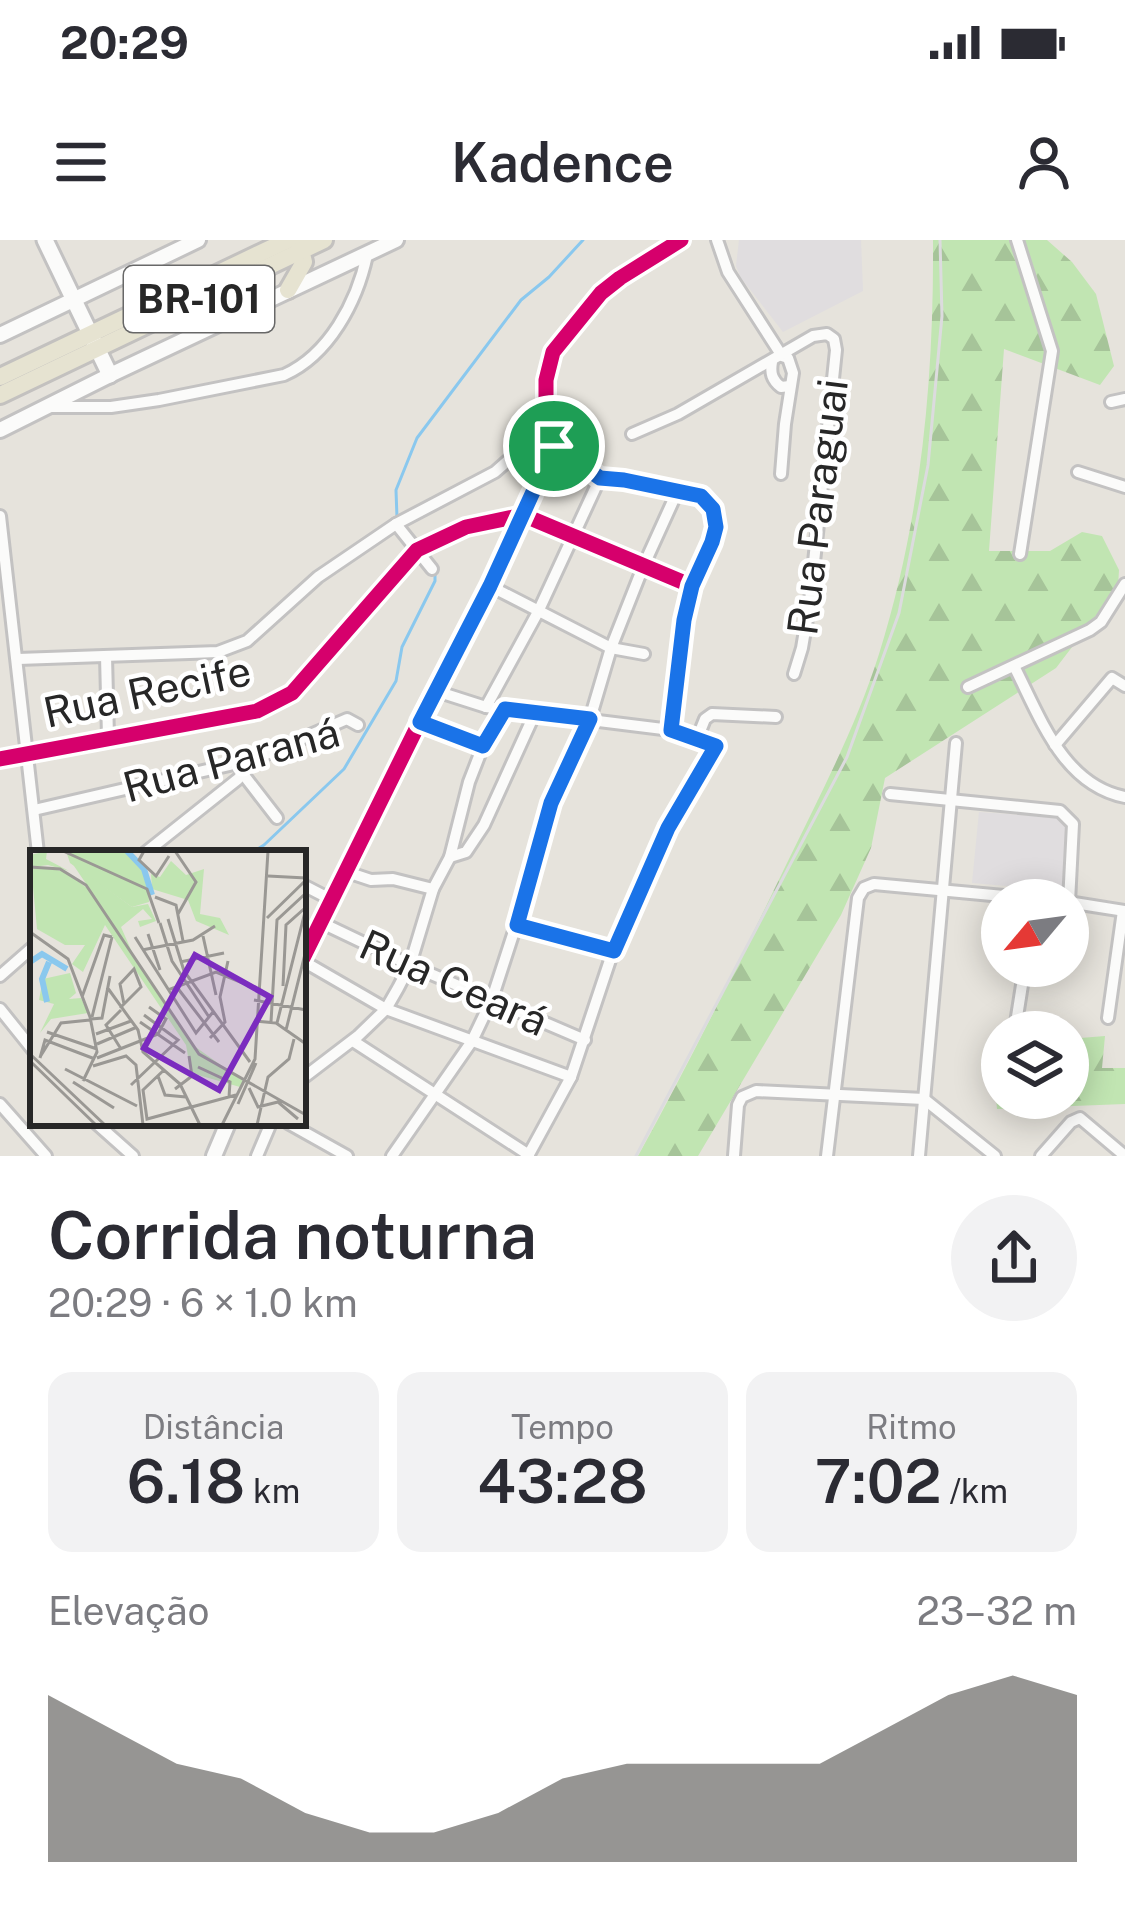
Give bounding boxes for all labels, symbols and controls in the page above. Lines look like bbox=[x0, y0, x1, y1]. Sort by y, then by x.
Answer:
text: 20:29 bbox=[60, 16, 189, 69]
icon: menu bbox=[48, 129, 114, 195]
icon: person bbox=[1011, 129, 1077, 195]
text: Kadence bbox=[451, 131, 674, 194]
road number: BR-101 bbox=[124, 266, 274, 332]
street label: Rua Paraguai bbox=[777, 376, 857, 638]
pin bbox=[503, 395, 605, 497]
icon: arrive bbox=[521, 413, 587, 479]
street label: Rua Recife bbox=[39, 645, 255, 737]
street label: Rua Paraná bbox=[118, 707, 344, 811]
inset map bbox=[30, 850, 306, 1126]
north arrow bbox=[981, 879, 1089, 987]
map controls bbox=[981, 879, 1089, 1119]
street label: Rua Ceará bbox=[353, 919, 555, 1045]
button: layers bbox=[981, 1011, 1089, 1119]
button: share bbox=[951, 1195, 1077, 1321]
text: Corrida noturna bbox=[48, 1196, 537, 1274]
text: 20:29 · 6 × 1.0 km bbox=[48, 1280, 358, 1326]
text: Distância bbox=[143, 1408, 284, 1446]
text: Tempo bbox=[511, 1408, 614, 1446]
text: Ritmo bbox=[866, 1408, 957, 1446]
text: 6.18 bbox=[127, 1446, 245, 1517]
text: 43:28 bbox=[477, 1446, 648, 1517]
text: 7:02 bbox=[815, 1446, 942, 1517]
text: km bbox=[245, 1472, 300, 1510]
text: /km bbox=[942, 1472, 1008, 1510]
text: Elevação bbox=[48, 1588, 210, 1634]
text: 23–32 m bbox=[917, 1588, 1077, 1634]

